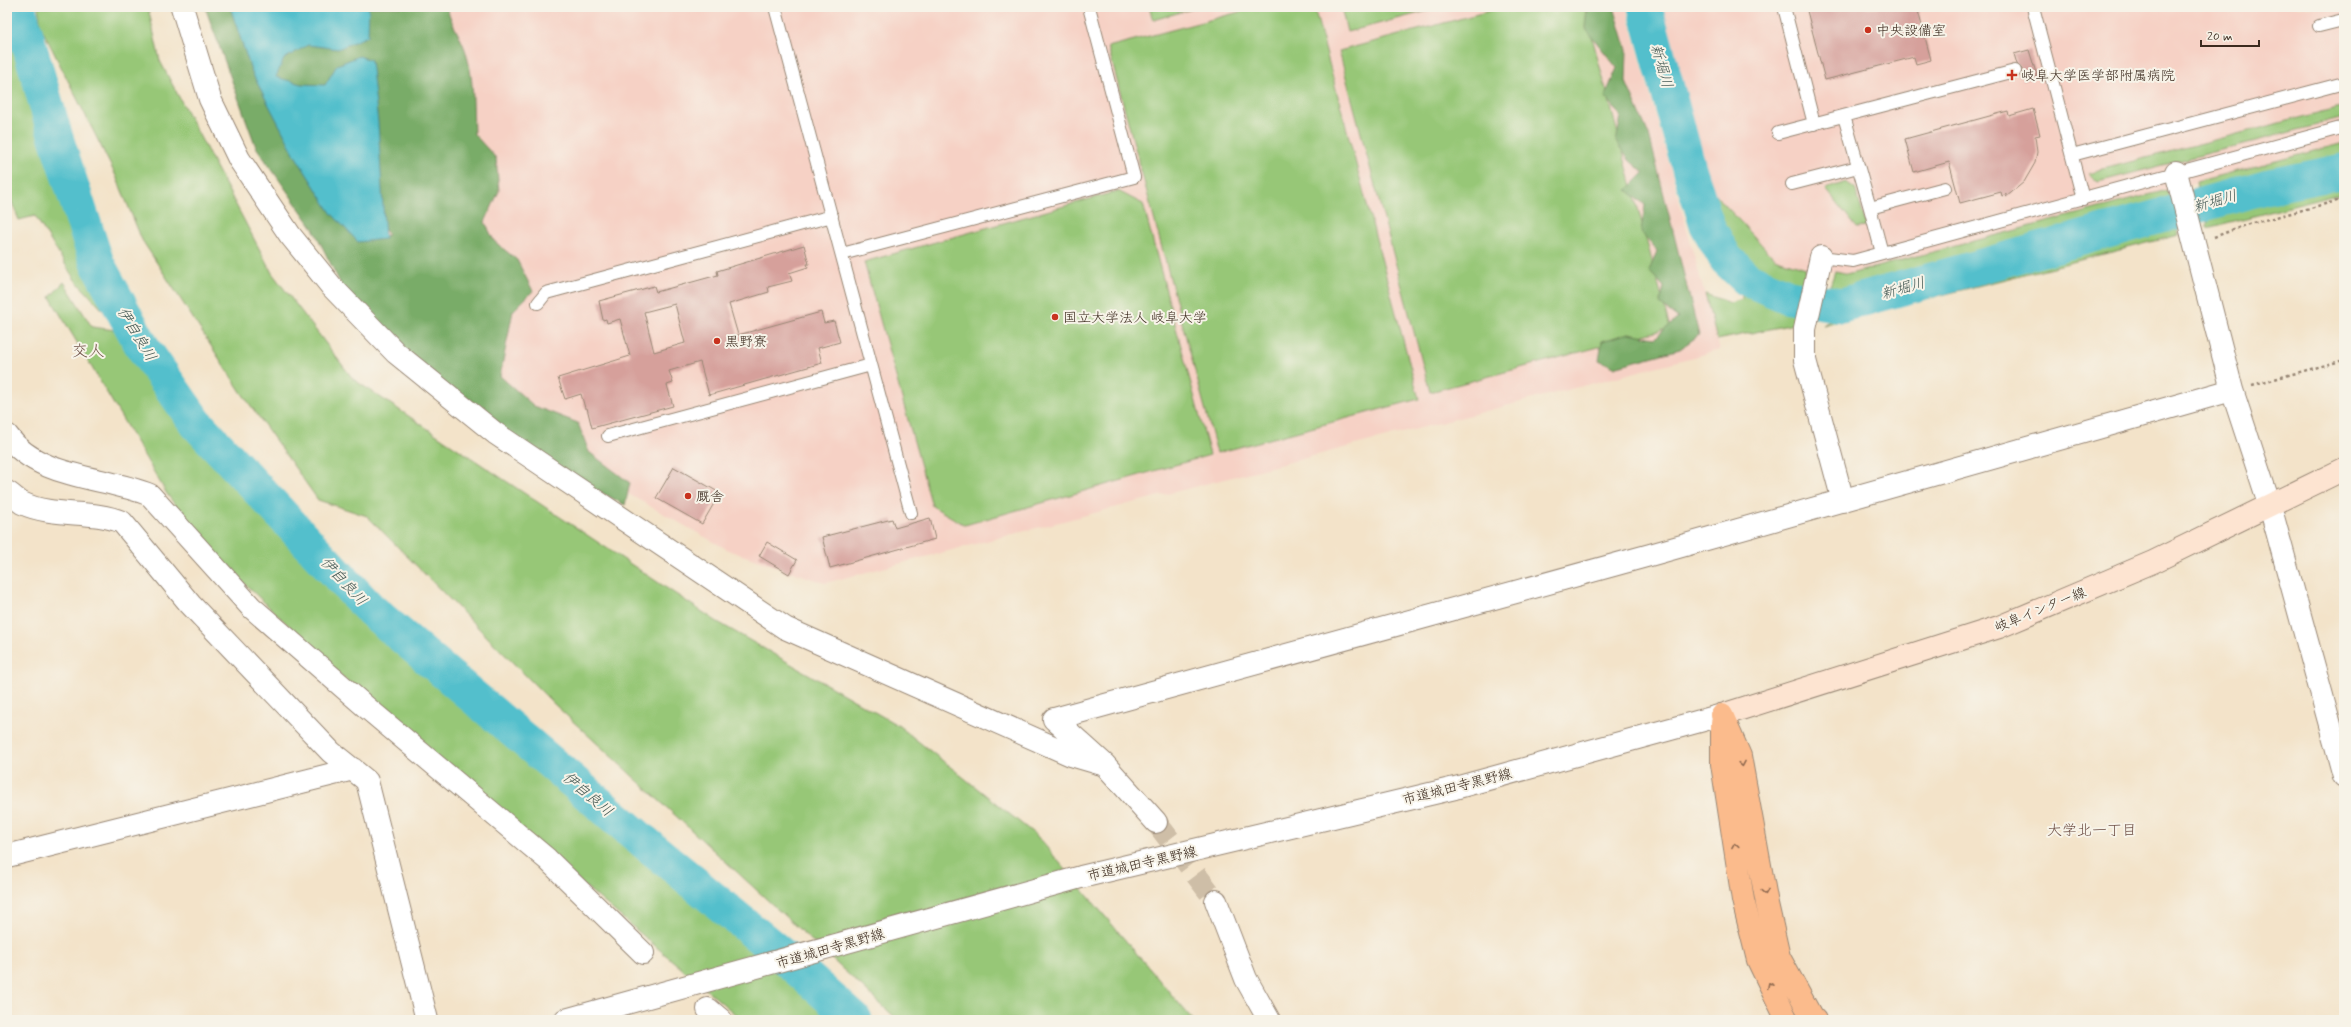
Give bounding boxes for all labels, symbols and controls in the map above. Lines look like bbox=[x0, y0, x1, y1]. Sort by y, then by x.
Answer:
place label: 中央設備室 bbox=[1876, 22, 1946, 40]
scale bar bbox=[2201, 22, 2259, 48]
marker: 中央設備室 bbox=[1863, 25, 1873, 35]
text: 20 m bbox=[2207, 29, 2233, 45]
water label: 新堀川 bbox=[1645, 42, 1677, 91]
place label: 岐阜大学医学部附属病院 bbox=[2021, 67, 2175, 85]
marker: 岐阜大学医学部附属病院 bbox=[2006, 69, 2018, 81]
water label: 新堀川 bbox=[2191, 186, 2240, 218]
water label: 新堀川 bbox=[1879, 273, 1928, 305]
water label: 伊自良川 bbox=[112, 304, 160, 365]
place label: 国立大学法人 岐阜大学 bbox=[1063, 309, 1207, 327]
marker: 国立大学法人 岐阜大学 bbox=[1050, 312, 1060, 322]
place label: 黒野寮 bbox=[725, 333, 767, 351]
marker: 黒野寮 bbox=[712, 336, 722, 346]
district label: 交人 bbox=[72, 341, 104, 362]
place label: 厩舎 bbox=[696, 488, 724, 506]
marker: 厩舎 bbox=[683, 491, 693, 501]
water label: 伊自良川 bbox=[315, 553, 371, 610]
street label: 岐阜インター線 bbox=[1992, 583, 2089, 637]
one-way arrow bbox=[1737, 761, 1746, 767]
street label: 市道城田寺黒野線 bbox=[1401, 765, 1514, 809]
water label: 伊自良川 bbox=[558, 768, 617, 822]
district label: 大学北一丁目 bbox=[2047, 821, 2137, 841]
street label: 市道城田寺黒野線 bbox=[1086, 843, 1199, 885]
one-way arrow bbox=[1731, 843, 1740, 849]
one-way arrow bbox=[1760, 889, 1769, 895]
street label: 市道城田寺黒野線 bbox=[774, 925, 887, 973]
one-way arrow bbox=[1767, 982, 1775, 989]

